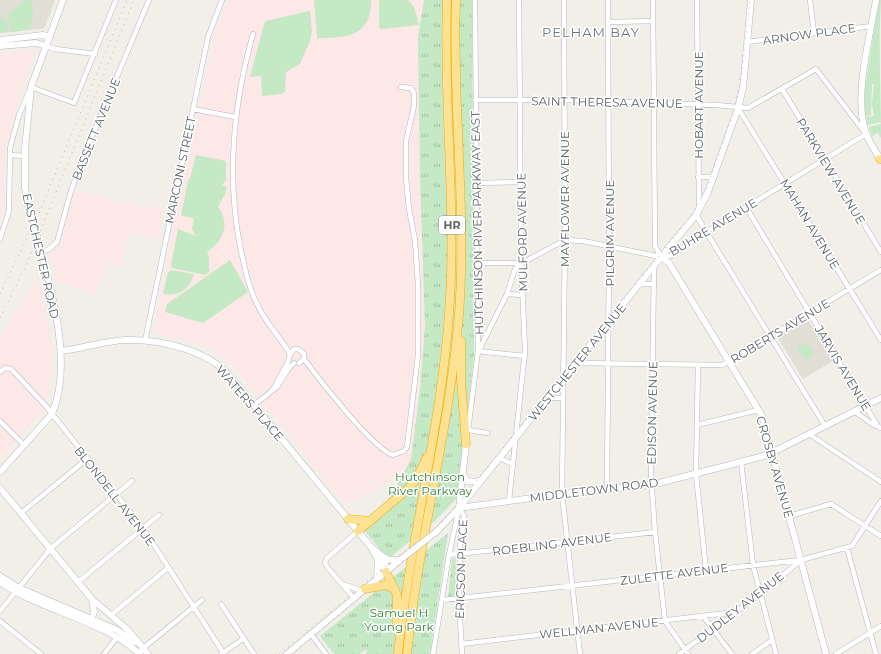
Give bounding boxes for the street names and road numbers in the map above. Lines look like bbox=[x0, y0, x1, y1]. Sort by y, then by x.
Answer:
street label: ARNOW PLACE bbox=[761, 20, 857, 48]
street label: HOBART AVENUE bbox=[691, 51, 706, 159]
street label: BASSETT AVENUE bbox=[69, 76, 123, 182]
street label: SAINT THERESA AVENUE bbox=[531, 93, 683, 111]
street label: HUTCHINSON RIVER PARKWAY EAST bbox=[468, 111, 486, 335]
street label: MARCONI STREET bbox=[161, 115, 199, 225]
street label: PARKVIEW AVENUE bbox=[793, 115, 869, 227]
street label: MAYFLOWER AVENUE bbox=[557, 131, 572, 267]
street label: MULFORD AVENUE bbox=[513, 172, 531, 292]
street label: MAHAN AVENUE bbox=[777, 176, 843, 272]
street label: PILGRIM AVENUE bbox=[602, 180, 617, 286]
street label: EASTCHESTER ROAD bbox=[19, 192, 63, 320]
street label: BUHRE AVENUE bbox=[666, 195, 760, 259]
road number: HR bbox=[439, 216, 465, 234]
street label: ROBERTS AVENUE bbox=[728, 295, 832, 367]
street label: WESTCHESTER AVENUE bbox=[525, 300, 629, 424]
street label: JARVIS AVENUE bbox=[811, 322, 874, 413]
street label: EDISON AVENUE bbox=[644, 361, 660, 465]
street label: WATERS PLACE bbox=[213, 362, 287, 444]
street label: CROSBY AVENUE bbox=[753, 414, 797, 520]
street label: BLONDELL AVENUE bbox=[71, 443, 159, 549]
street label: MIDDLETOWN ROAD bbox=[529, 475, 659, 505]
street label: ERICSON PLACE bbox=[452, 519, 470, 619]
street label: ROEBLING AVENUE bbox=[491, 529, 613, 559]
street label: ZULETTE AVENUE bbox=[619, 560, 729, 588]
street label: DUDLEY AVENUE bbox=[693, 568, 787, 646]
street label: WELLMAN AVENUE bbox=[539, 614, 659, 642]

